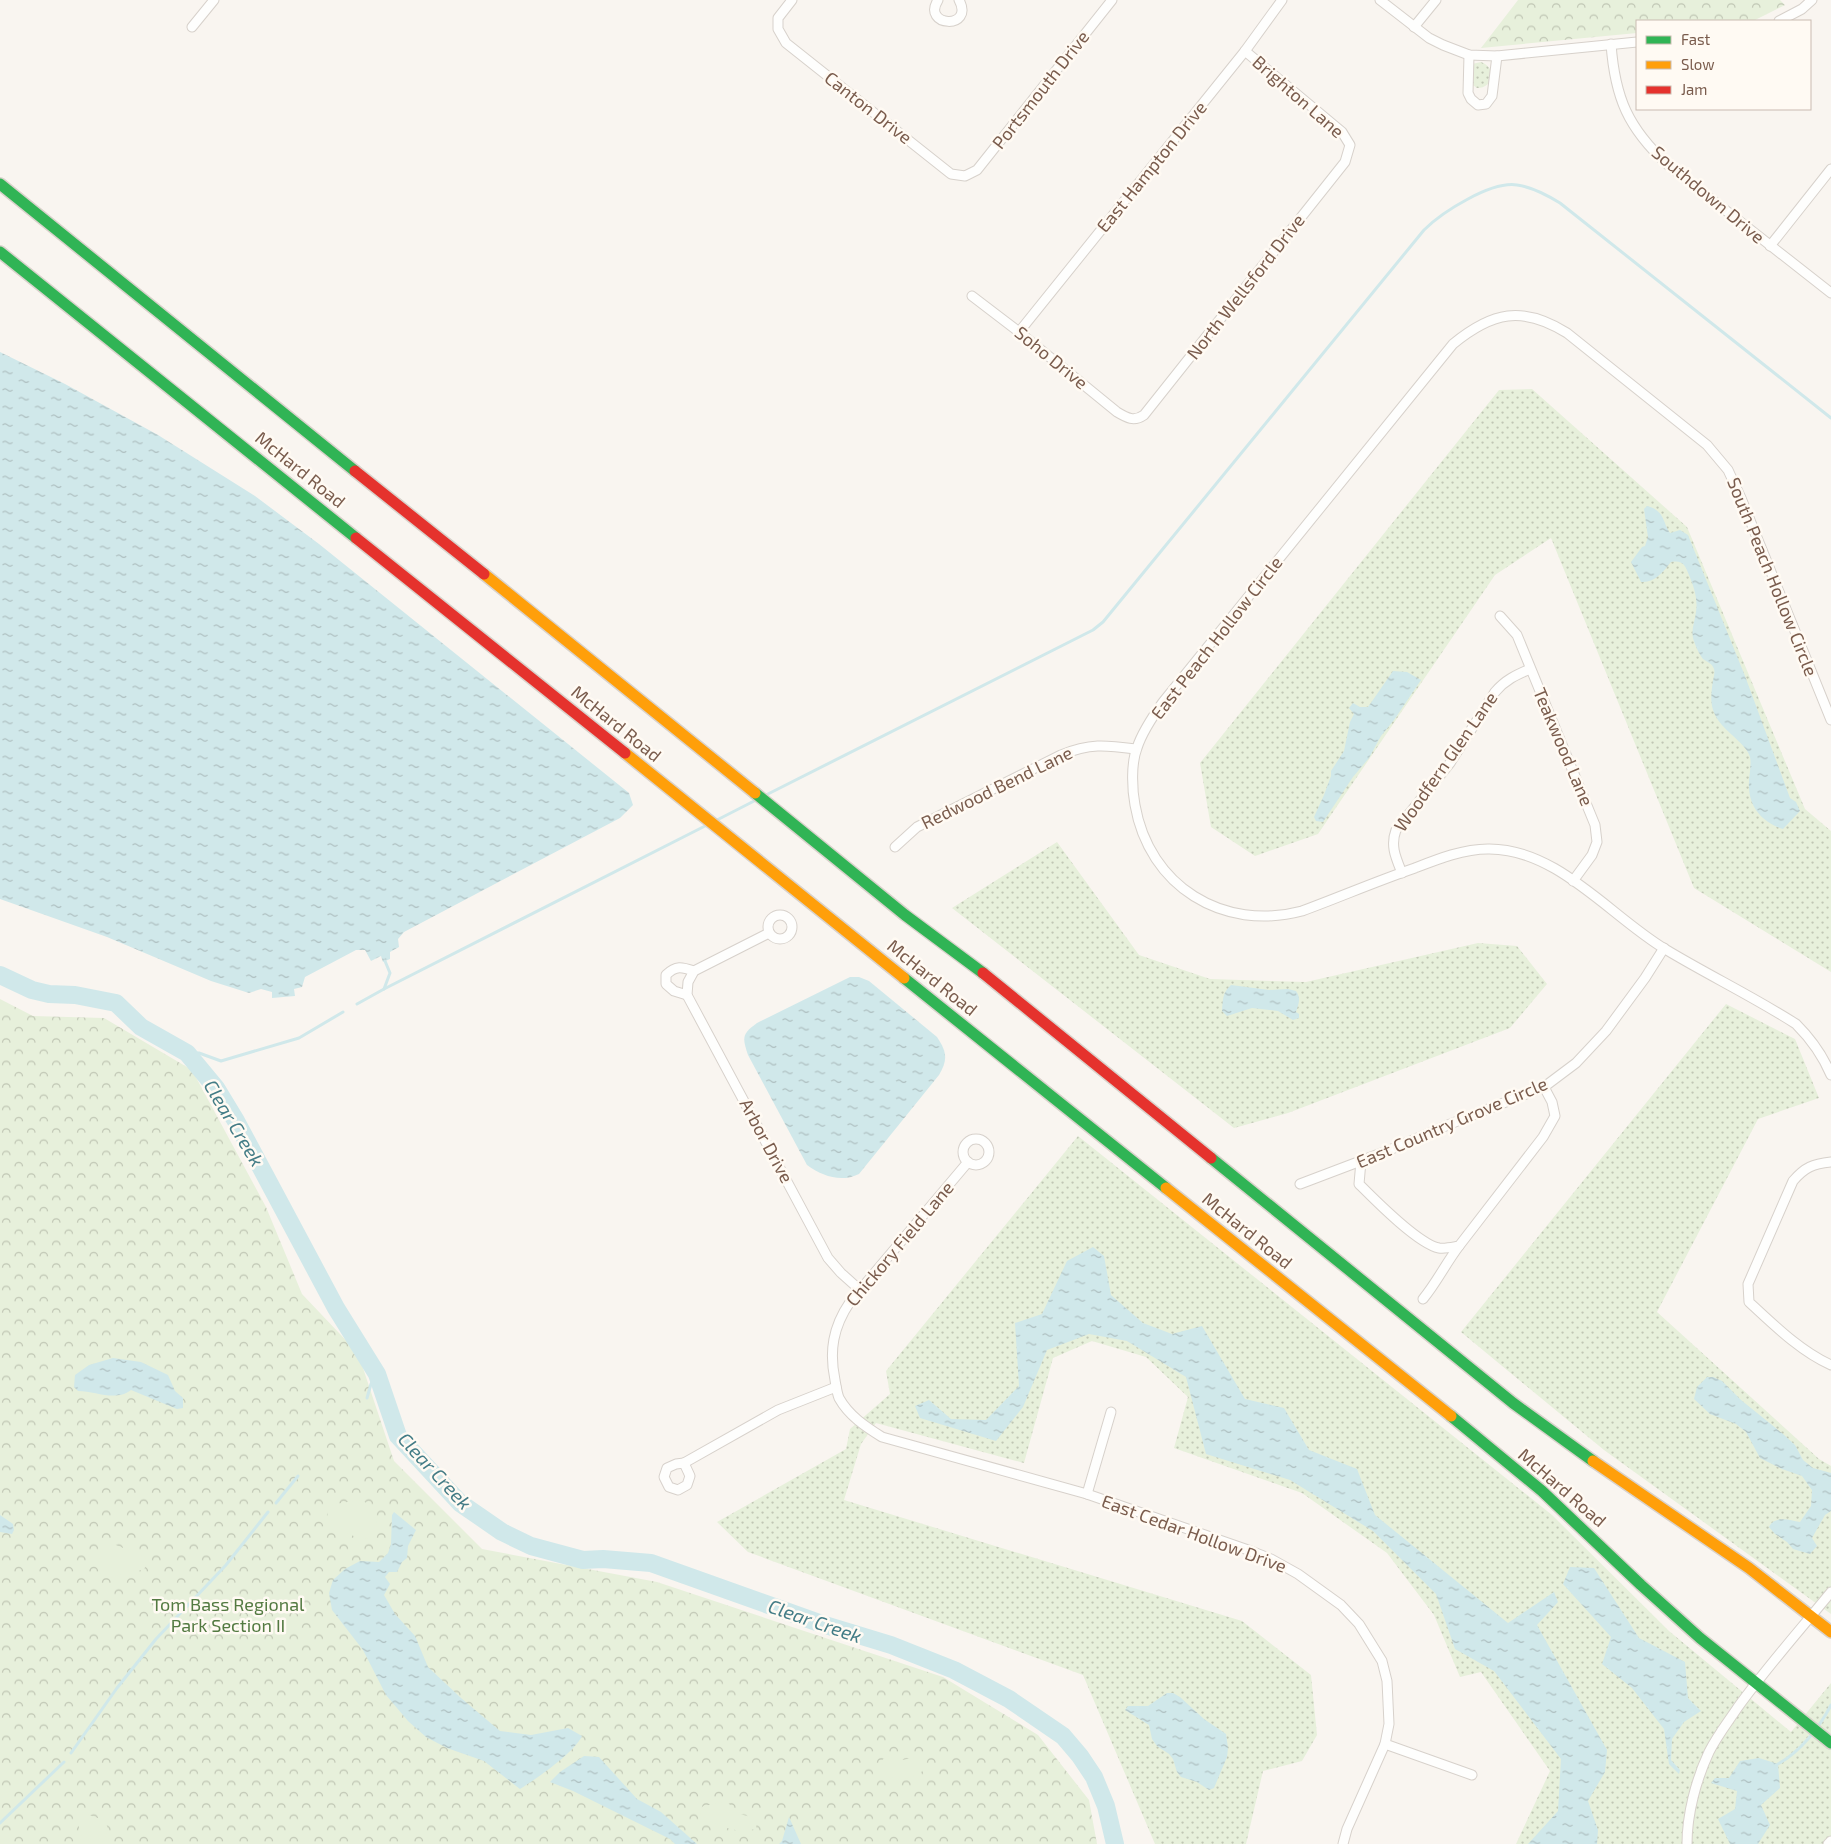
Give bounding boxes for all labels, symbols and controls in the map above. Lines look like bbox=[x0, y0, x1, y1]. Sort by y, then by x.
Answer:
legend bbox=[1636, 20, 1811, 110]
street label: Portsmouth Drive bbox=[987, 26, 1093, 153]
text: Fast bbox=[1681, 30, 1711, 48]
street label: Brighton Lane bbox=[1248, 50, 1349, 142]
text: Slow bbox=[1681, 55, 1715, 73]
street label: Canton Drive bbox=[821, 66, 917, 148]
text: Jam bbox=[1681, 80, 1707, 98]
street label: East Hampton Drive bbox=[1092, 96, 1211, 236]
street label: Southdown Drive bbox=[1648, 141, 1769, 248]
street label: North Wellsford Drive bbox=[1182, 209, 1309, 363]
street label: Soho Drive bbox=[1011, 321, 1093, 393]
street label: McHard Road bbox=[251, 426, 350, 512]
street label: South Peach Hollow Circle bbox=[1723, 474, 1823, 679]
street label: East Peach Hollow Circle bbox=[1146, 552, 1287, 723]
street label: McHard Road bbox=[567, 680, 666, 766]
street label: Teakwood Lane bbox=[1529, 684, 1599, 809]
street label: Woodfern Glen Lane bbox=[1389, 687, 1502, 836]
street label: Redwood Bend Lane bbox=[917, 741, 1076, 833]
street label: McHard Road bbox=[883, 934, 982, 1020]
street label: East Country Grove Circle bbox=[1353, 1072, 1550, 1172]
water label: Clear Creek bbox=[200, 1075, 269, 1170]
street label: Arbor Drive bbox=[735, 1095, 798, 1187]
street label: Chickory Field Lane bbox=[841, 1176, 958, 1310]
street label: McHard Road bbox=[1198, 1187, 1297, 1273]
water label: Clear Creek bbox=[394, 1427, 477, 1514]
street label: McHard Road bbox=[1514, 1443, 1611, 1531]
street label: East Cedar Hollow Drive bbox=[1099, 1489, 1290, 1577]
park label: Tom Bass Regional Park Section II bbox=[152, 1593, 305, 1636]
water label: Clear Creek bbox=[765, 1594, 865, 1647]

